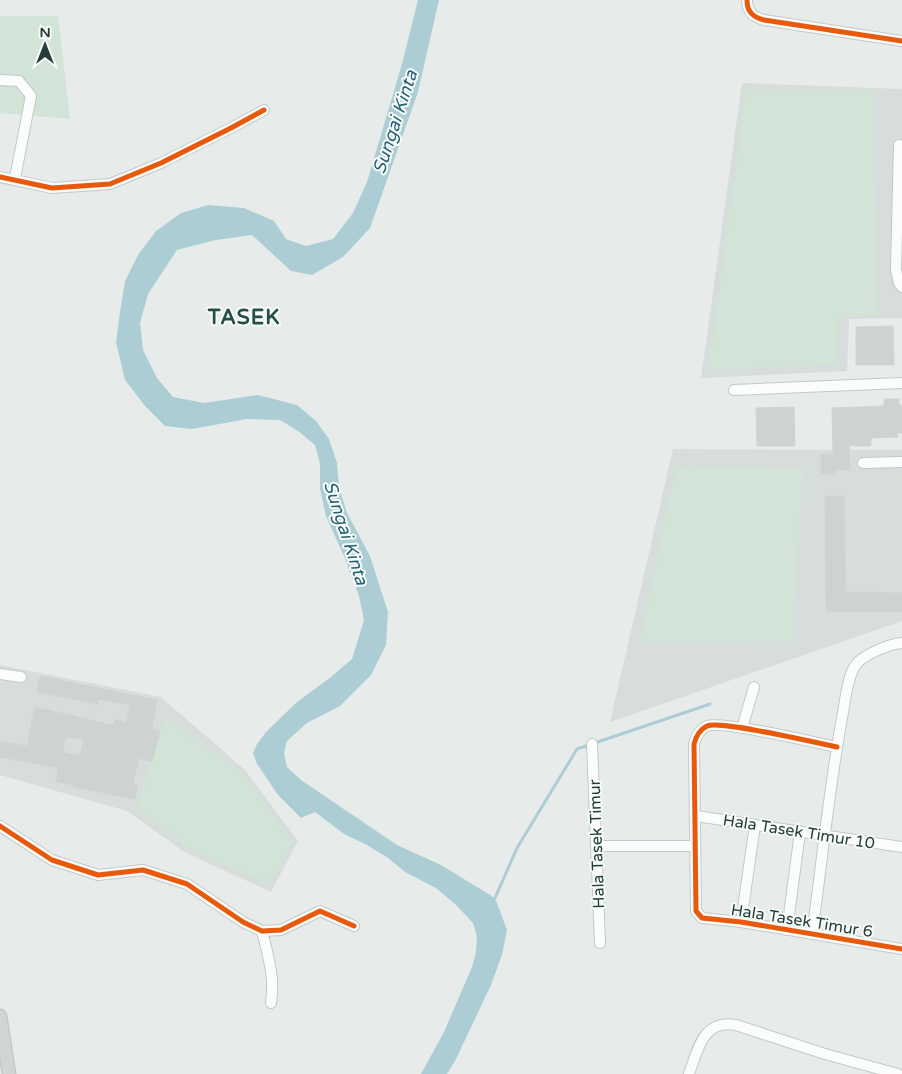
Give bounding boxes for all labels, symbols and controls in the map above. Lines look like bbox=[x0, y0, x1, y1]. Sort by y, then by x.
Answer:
north arrow bbox=[20, 20, 70, 70]
text: N bbox=[39, 24, 51, 41]
water label: Sungai Kinta bbox=[368, 67, 422, 177]
district label: TASEK bbox=[207, 305, 280, 330]
water label: Sungai Kinta bbox=[319, 478, 373, 588]
street label: Hala Tasek Timur bbox=[585, 778, 609, 909]
street label: Hala Tasek Timur 10 bbox=[721, 810, 876, 854]
street label: Hala Tasek Timur 6 bbox=[729, 900, 874, 942]

